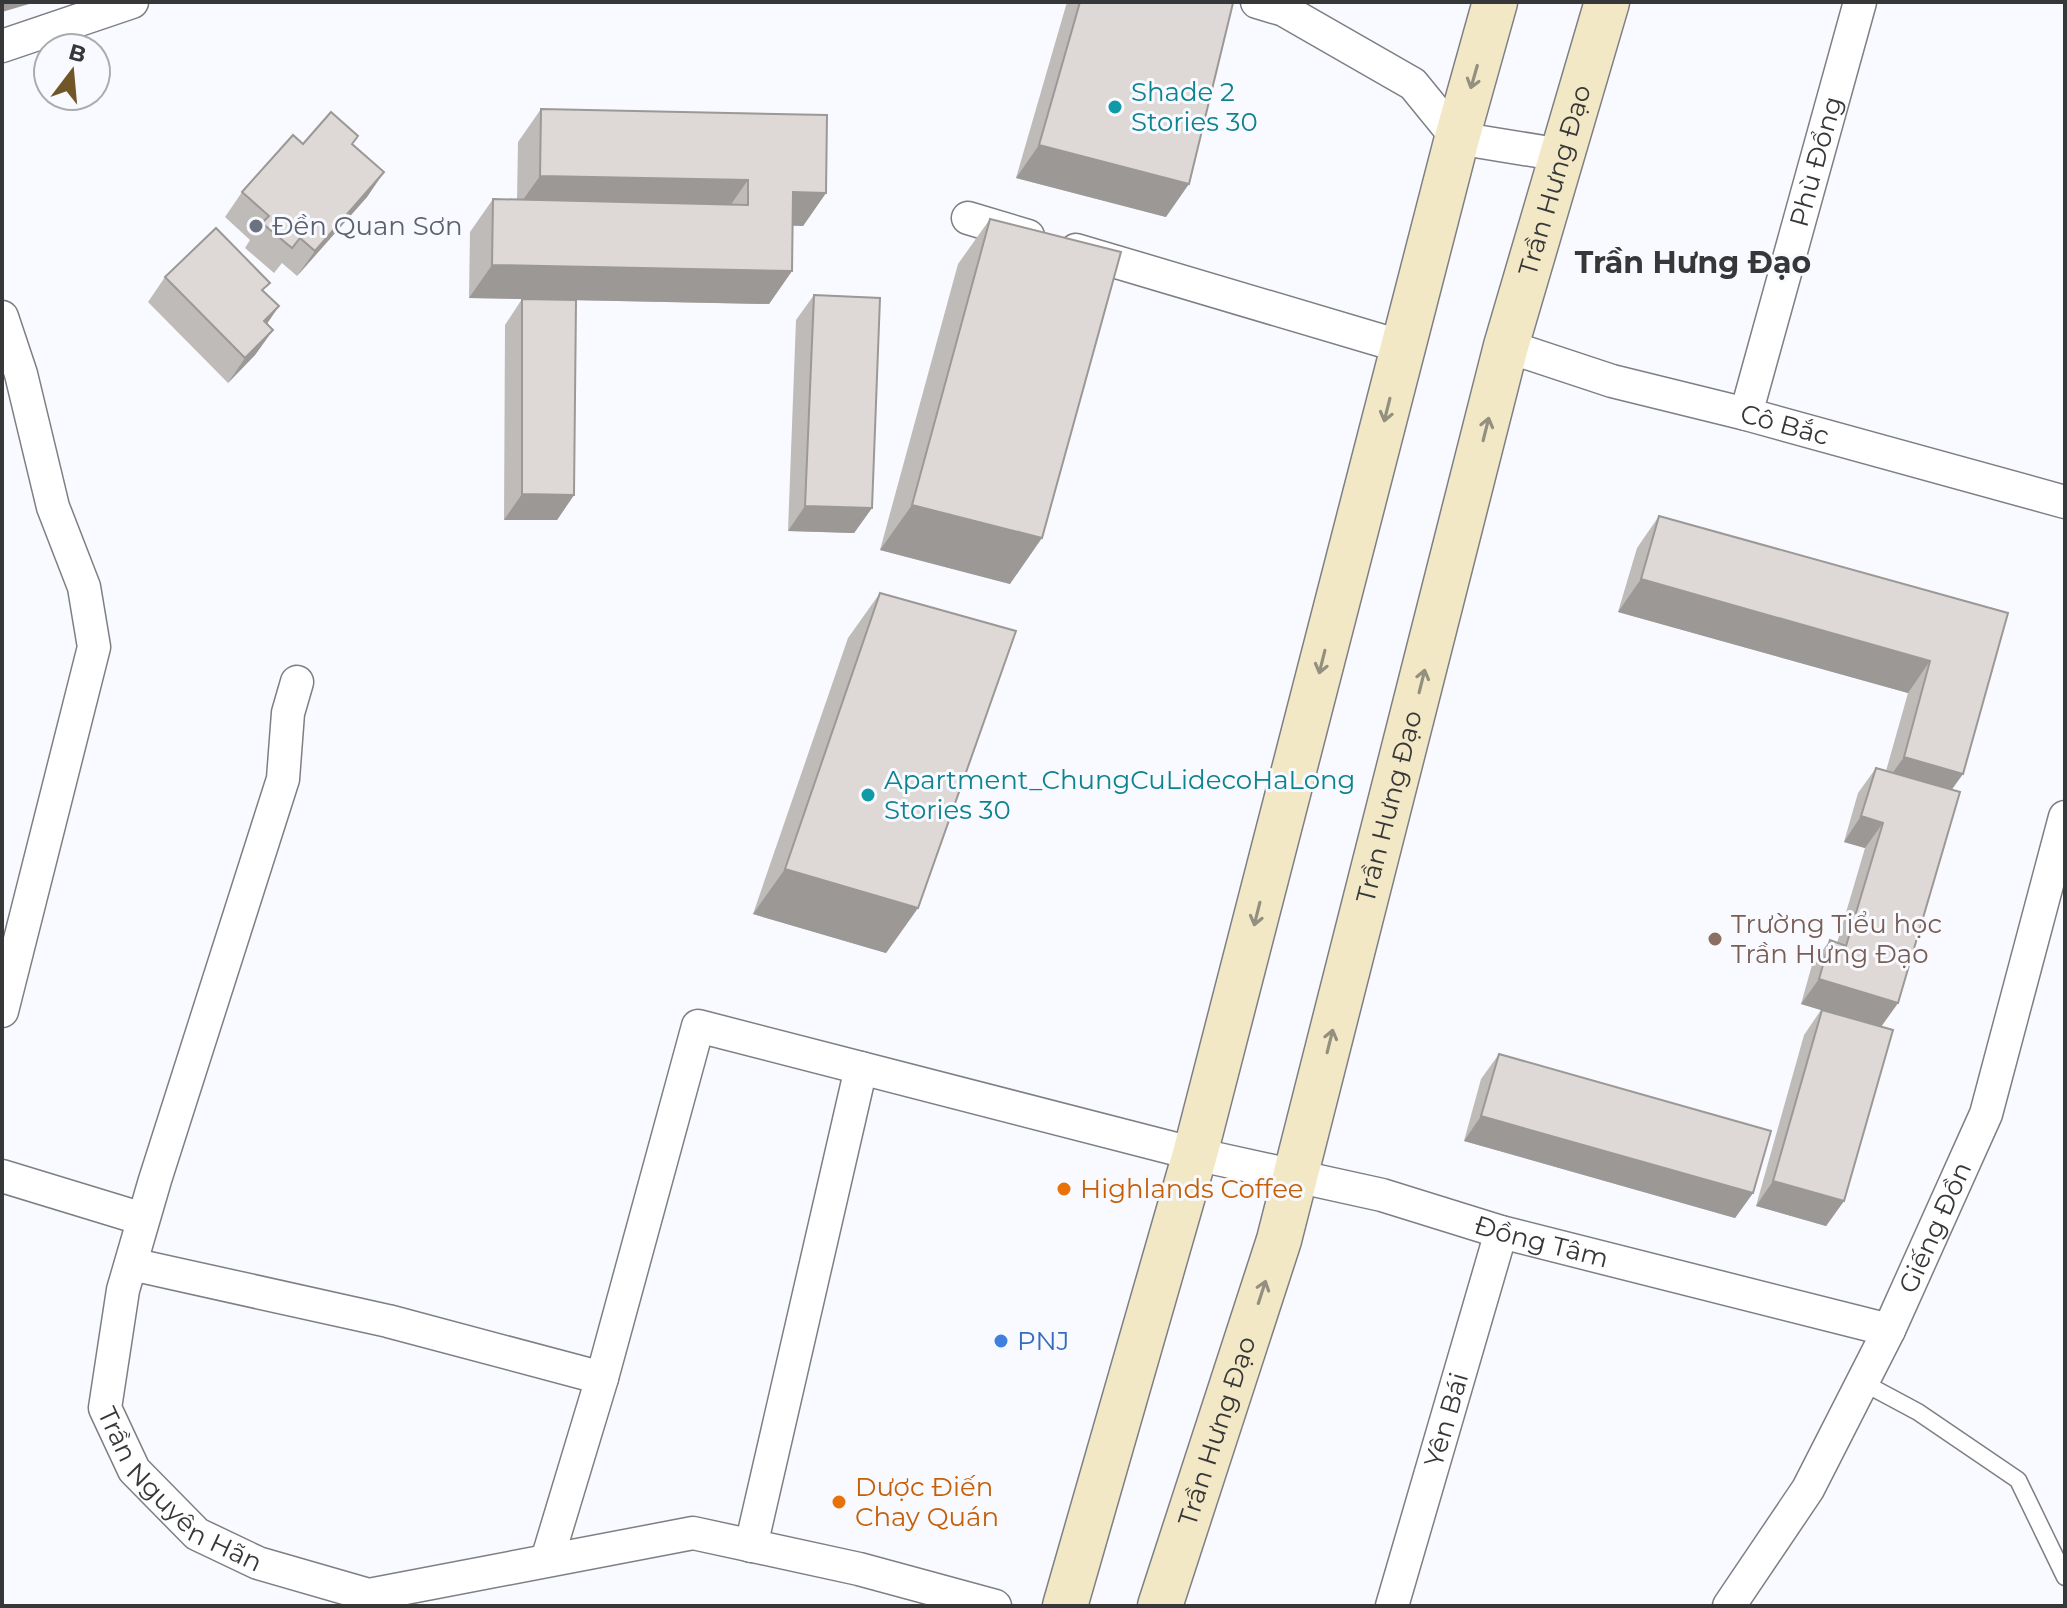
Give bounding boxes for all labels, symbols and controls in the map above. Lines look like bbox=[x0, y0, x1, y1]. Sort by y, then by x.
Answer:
north arrow bbox=[32, 32, 112, 112]
text: B bbox=[66, 38, 89, 69]
one-way arrow bbox=[1465, 64, 1480, 90]
place label: Shade 2 Stories 30 bbox=[1131, 76, 1258, 138]
street label: Trần Hưng Đạo bbox=[1511, 81, 1598, 280]
street label: Phù Đổng bbox=[1783, 93, 1849, 230]
marker: Shade 2 Stories 30 bbox=[1106, 98, 1124, 116]
place label: Đền Quan Sơn bbox=[272, 210, 463, 242]
marker: Đền Quan Sơn bbox=[247, 217, 265, 235]
district label: Trần Hưng Đạo bbox=[1575, 244, 1811, 281]
one-way arrow bbox=[1378, 397, 1393, 422]
street label: Cô Bắc bbox=[1737, 397, 1833, 452]
one-way arrow bbox=[1479, 416, 1494, 442]
one-way arrow bbox=[1314, 648, 1329, 674]
one-way arrow bbox=[1416, 668, 1431, 694]
street label: Trần Hưng Đạo bbox=[1349, 707, 1429, 906]
place label: Apartment_ChungCuLidecoHaLong Stories 30 bbox=[884, 764, 1355, 826]
marker: Apartment_ChungCuLidecoHaLong Stories 30 bbox=[859, 786, 877, 804]
one-way arrow bbox=[1249, 900, 1264, 926]
place label: Trường Tiểu học Trần Hưng Đạo bbox=[1731, 908, 1942, 970]
marker: Trường Tiểu học Trần Hưng Đạo bbox=[1706, 930, 1724, 948]
one-way arrow bbox=[1324, 1029, 1339, 1055]
street label: Giếng Đồn bbox=[1892, 1157, 1978, 1298]
place label: Highlands Coffee bbox=[1080, 1173, 1304, 1205]
marker: Highlands Coffee bbox=[1055, 1180, 1073, 1198]
street label: Đồng Tâm bbox=[1471, 1209, 1612, 1275]
one-way arrow bbox=[1256, 1280, 1271, 1305]
place label: PNJ bbox=[1017, 1325, 1070, 1357]
marker: PNJ bbox=[992, 1332, 1010, 1350]
street label: Trần Hưng Đạo bbox=[1171, 1332, 1263, 1530]
street label: Yên Bái bbox=[1417, 1369, 1475, 1471]
street label: Trần Nguyên Hãn bbox=[91, 1402, 267, 1579]
place label: Dược Điến Chay Quán bbox=[855, 1471, 999, 1533]
marker: Dược Điến Chay Quán bbox=[830, 1493, 848, 1511]

